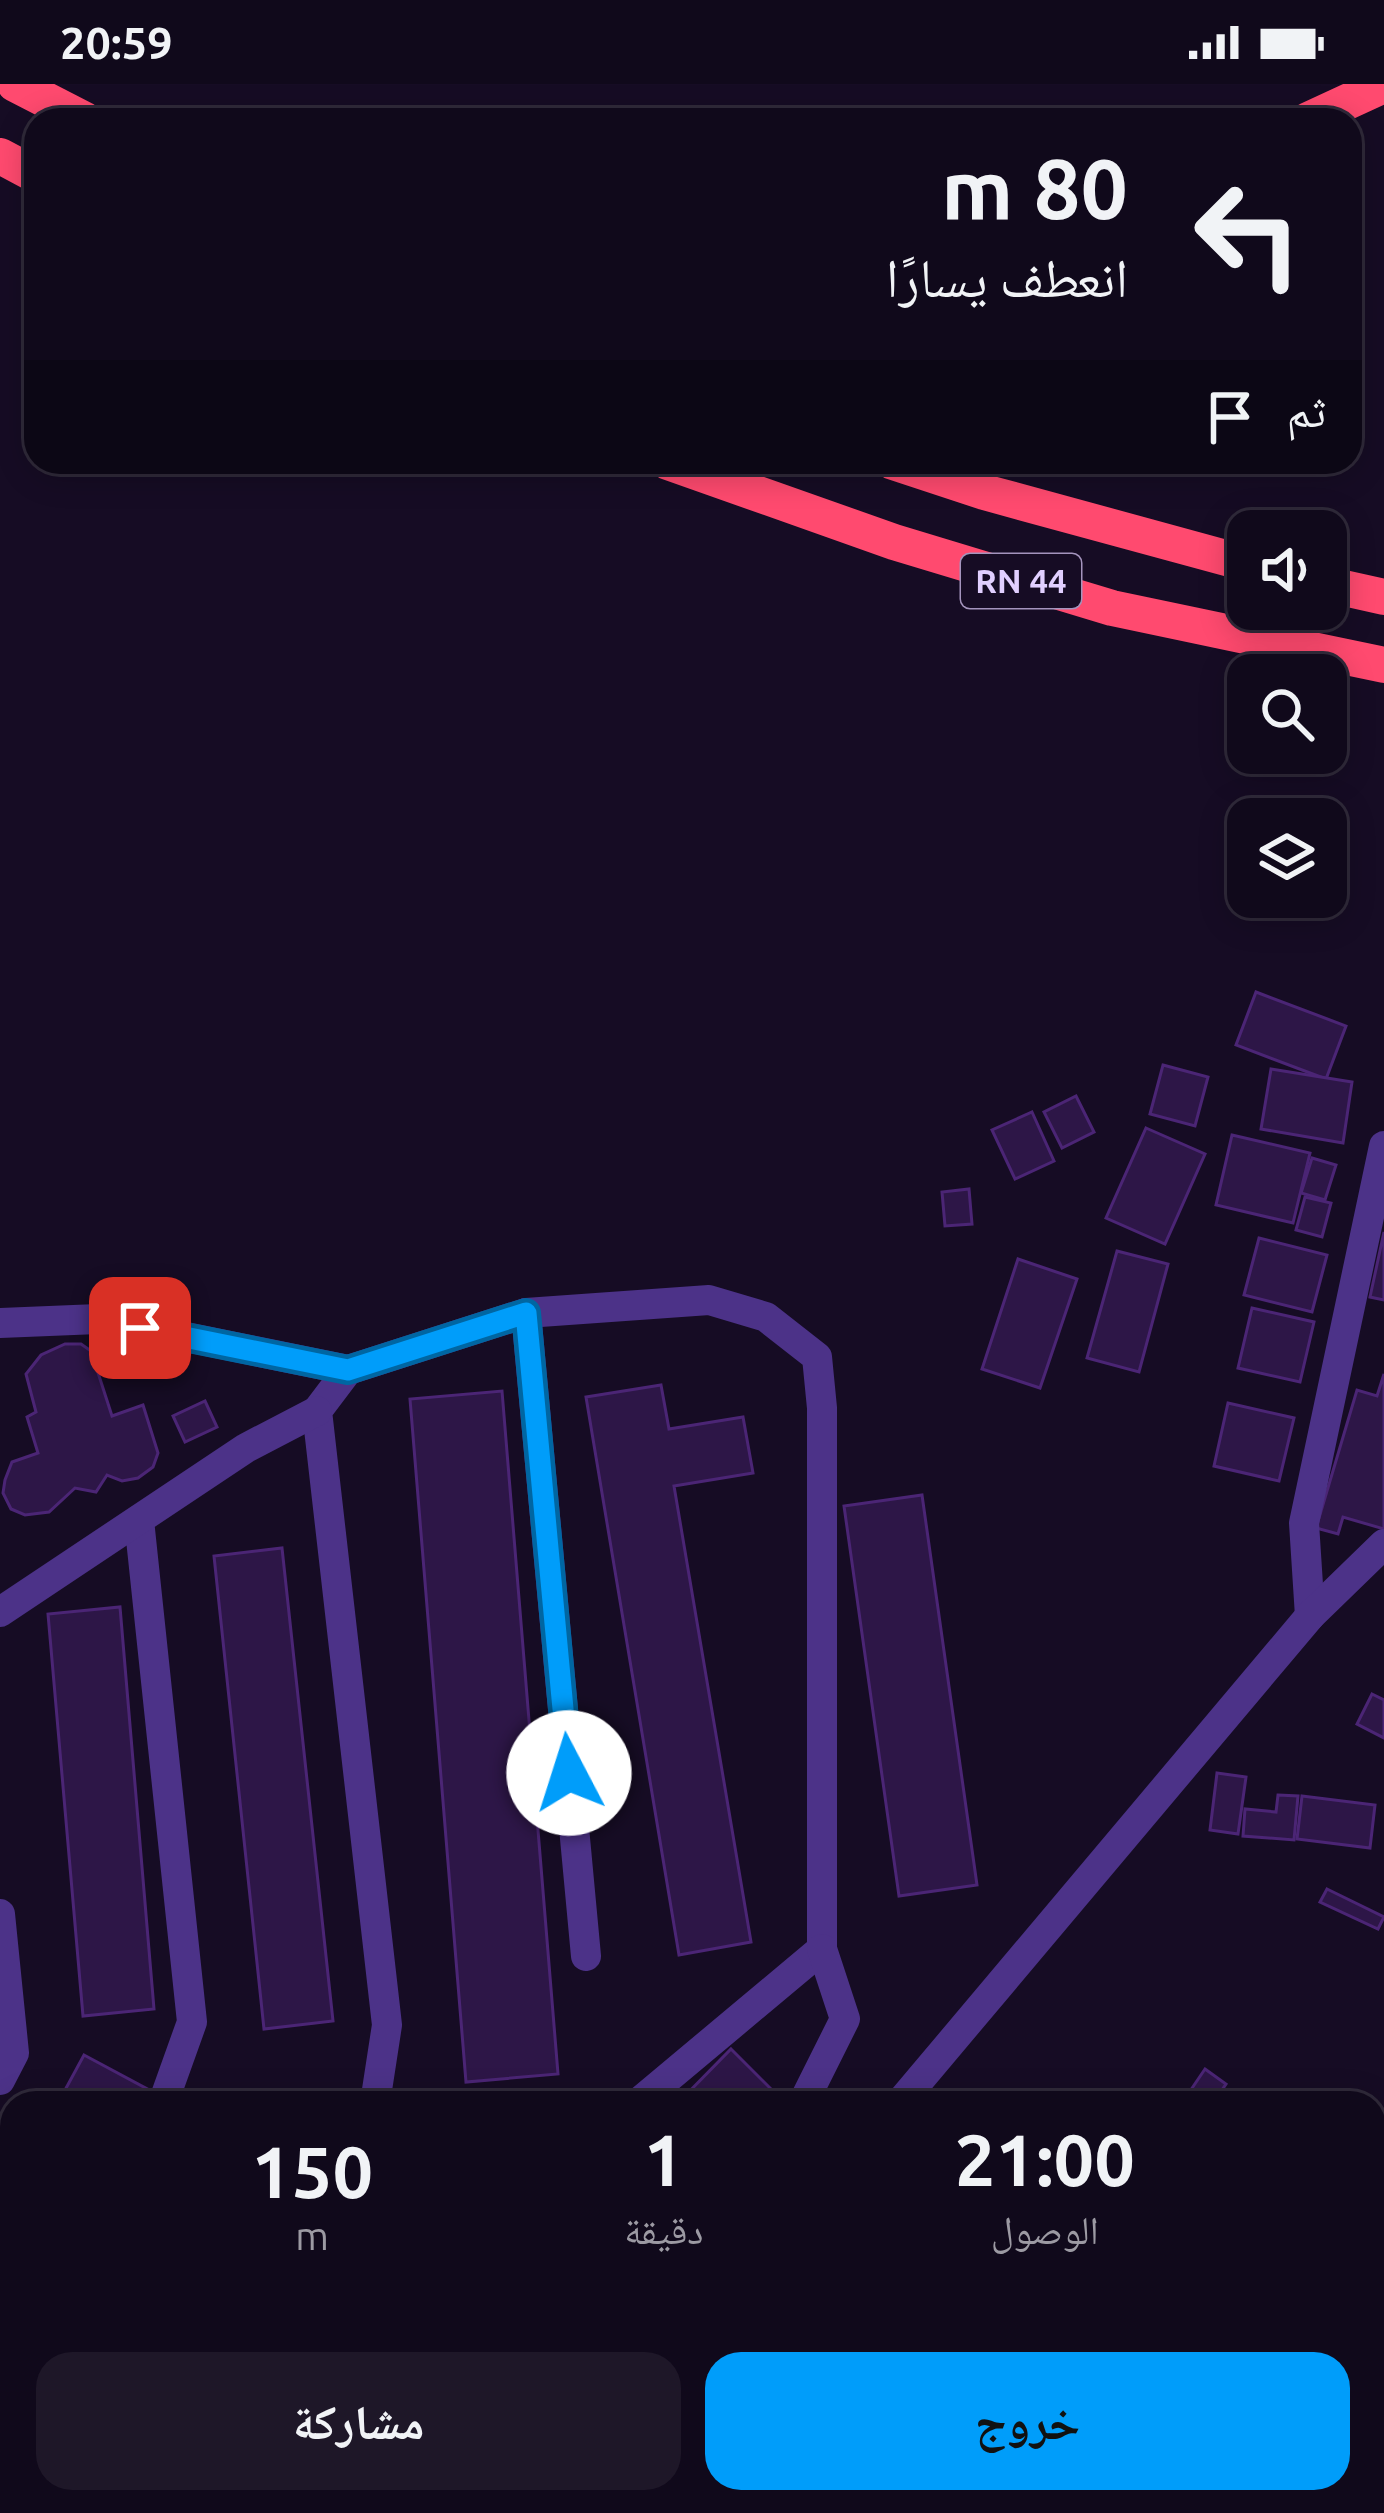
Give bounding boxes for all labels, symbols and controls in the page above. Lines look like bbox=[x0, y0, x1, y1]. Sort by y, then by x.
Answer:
text: 20:59 bbox=[60, 17, 173, 68]
text: 80 m bbox=[941, 141, 1128, 235]
icon: left bbox=[1170, 156, 1326, 312]
text: انعطف يسارًا bbox=[886, 247, 1128, 307]
icon: arrive bbox=[1197, 384, 1263, 450]
text: ثم bbox=[1287, 385, 1326, 436]
map controls bbox=[1227, 510, 1347, 918]
button: sound bbox=[1227, 510, 1347, 630]
road number: RN 44 bbox=[961, 554, 1081, 608]
button: search bbox=[1227, 654, 1347, 774]
button: layers bbox=[1227, 798, 1347, 918]
pin bbox=[89, 1277, 191, 1379]
icon: arrive bbox=[107, 1295, 173, 1361]
position arrow bbox=[506, 1710, 632, 1836]
text: 1 bbox=[644, 2119, 684, 2200]
text: 21:00 bbox=[955, 2119, 1135, 2200]
text: 150 bbox=[251, 2131, 373, 2212]
text: دقيقة bbox=[624, 2208, 704, 2251]
text: الوصول bbox=[991, 2208, 1099, 2251]
text: m bbox=[295, 2214, 329, 2257]
button: مشاركة bbox=[36, 2352, 681, 2490]
button: خروج bbox=[705, 2352, 1350, 2490]

